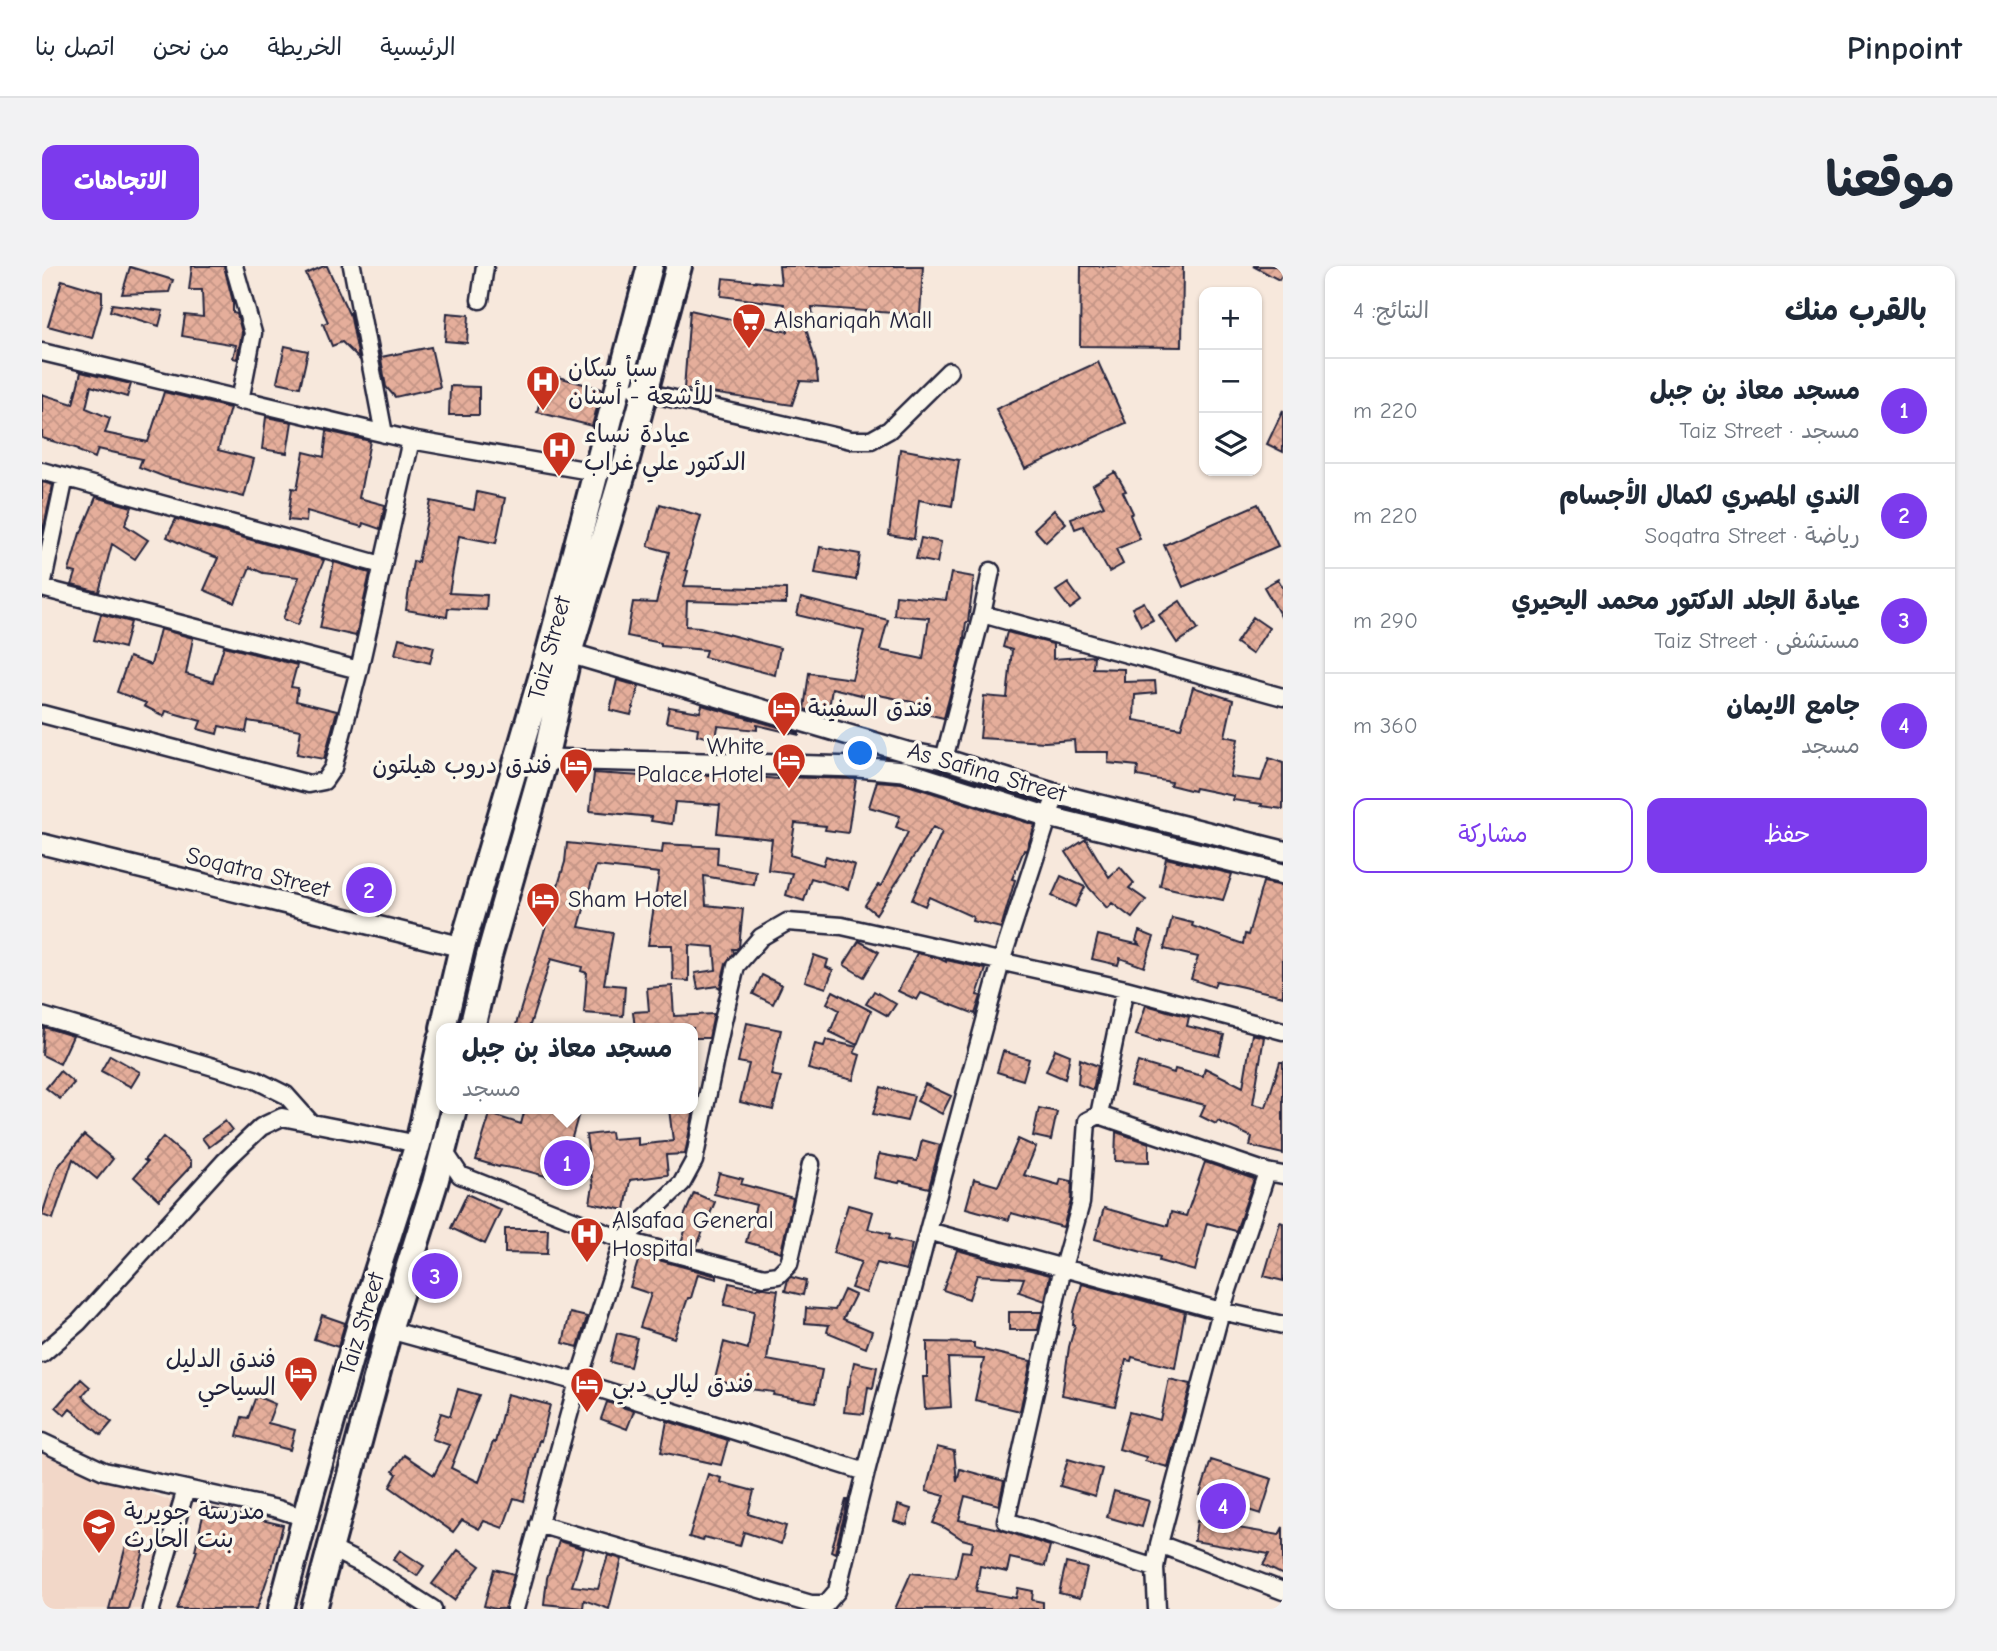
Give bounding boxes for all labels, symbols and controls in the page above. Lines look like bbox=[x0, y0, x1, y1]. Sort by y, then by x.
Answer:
text: Pinpoint bbox=[1847, 29, 1962, 67]
text: اتصل بنا bbox=[35, 33, 115, 61]
text: من نحن bbox=[153, 33, 229, 61]
text: الخريطة bbox=[267, 33, 342, 61]
text: الرئيسية bbox=[380, 33, 456, 61]
button: الاتجاهات bbox=[42, 145, 199, 220]
text: موقعنا bbox=[1825, 152, 1955, 208]
map controls bbox=[1199, 287, 1262, 476]
button: + bbox=[1199, 287, 1262, 350]
text: بالقرب منك bbox=[1785, 293, 1927, 328]
text: النتائج: 4 bbox=[1353, 297, 1429, 324]
supermarket icon: Alshariqah Mall bbox=[730, 301, 768, 350]
place label: Alshariqah Mall bbox=[774, 306, 932, 334]
button: − bbox=[1199, 350, 1262, 413]
place label: سبأ سكان للأشعة - أسنان bbox=[568, 354, 713, 410]
hospital icon: سبأ سكان للأشعة - أسنان bbox=[524, 363, 562, 412]
text: مسجد معاذ بن جبل bbox=[1650, 376, 1860, 406]
text: 220 m bbox=[1353, 397, 1418, 424]
text: 1 bbox=[1899, 397, 1909, 424]
button: layers bbox=[1199, 413, 1262, 476]
text: مسجد · Taiz Street bbox=[1679, 417, 1860, 444]
place label: عيادة نساء الدكتور علي غراب bbox=[584, 420, 746, 483]
hospital icon: عيادة نساء الدكتور علي غراب bbox=[540, 429, 578, 478]
text: الندي المصري لكمال الأجسام bbox=[1559, 481, 1860, 511]
text: 220 m bbox=[1353, 502, 1418, 529]
text: 2 bbox=[1898, 502, 1910, 529]
text: رياضة · Soqatra Street bbox=[1644, 522, 1860, 549]
text: عيادة الجلد الدكتور محمد اليحيري bbox=[1511, 586, 1860, 616]
street label: Taiz Street bbox=[522, 592, 577, 703]
text: 290 m bbox=[1353, 607, 1418, 634]
text: 3 bbox=[1898, 607, 1910, 634]
text: مستشفى · Taiz Street bbox=[1654, 627, 1860, 654]
hotel icon: فندق السفينة bbox=[765, 689, 803, 738]
text: جامع الايمان bbox=[1726, 691, 1860, 721]
place label: فندق السفينة bbox=[808, 694, 933, 722]
text: 360 m bbox=[1353, 712, 1418, 739]
text: 4 bbox=[1899, 712, 1909, 739]
place label: White Palace Hotel bbox=[637, 732, 764, 788]
text: مسجد bbox=[1801, 732, 1860, 759]
your location bbox=[843, 736, 877, 770]
street label: As Safina Street bbox=[905, 736, 1071, 808]
hotel icon: White Palace Hotel bbox=[770, 741, 808, 790]
hotel icon: فندق دروب هيلتون bbox=[557, 746, 595, 795]
place label: فندق دروب هيلتون bbox=[372, 751, 552, 780]
button: مشاركة bbox=[1353, 798, 1633, 873]
button: حفظ bbox=[1647, 798, 1927, 873]
street label: Soqatra Street bbox=[183, 841, 334, 904]
pin: 2 bbox=[346, 864, 392, 916]
hotel icon: Sham Hotel bbox=[524, 880, 562, 929]
place label: Sham Hotel bbox=[568, 885, 688, 913]
popup bbox=[436, 1023, 698, 1114]
text: مسجد معاذ بن جبل bbox=[462, 1034, 672, 1064]
text: مسجد bbox=[462, 1075, 521, 1102]
pin: 1 bbox=[544, 1137, 590, 1189]
place label: Alsafaa General Hospital bbox=[612, 1206, 774, 1262]
hospital icon: Alsafaa General Hospital bbox=[568, 1215, 606, 1264]
pin: 3 bbox=[412, 1250, 458, 1302]
street label: Taiz Street bbox=[332, 1268, 390, 1379]
place label: فندق الدليل السياحي bbox=[166, 1345, 276, 1408]
hotel icon: فندق الدليل السياحي bbox=[282, 1354, 320, 1403]
hotel icon: فندق ليالي دبي bbox=[568, 1365, 606, 1414]
place label: فندق ليالي دبي bbox=[612, 1370, 754, 1405]
pin: 4 bbox=[1200, 1480, 1246, 1532]
place label: مدرسة جويرية بنت الحارث bbox=[124, 1497, 265, 1553]
school or university icon: مدرسة جويرية بنت الحارث bbox=[80, 1506, 118, 1555]

